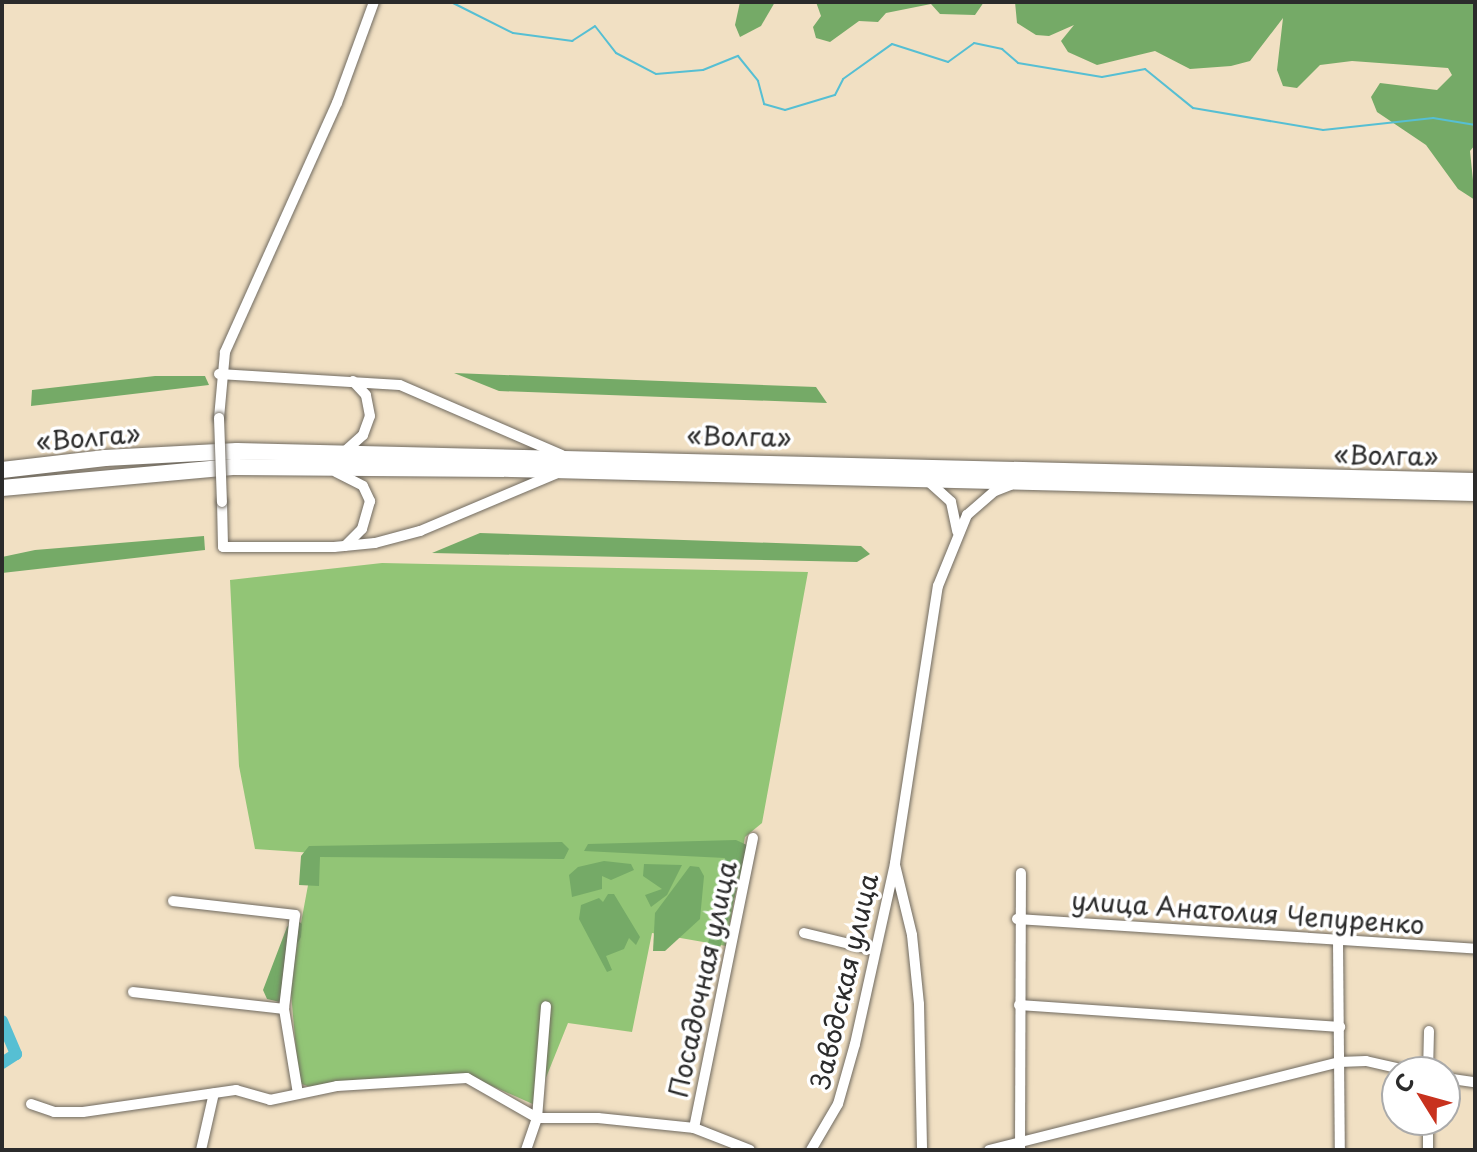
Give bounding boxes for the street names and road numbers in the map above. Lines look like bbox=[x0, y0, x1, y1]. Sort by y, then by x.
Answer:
street label: «Волга» bbox=[35, 417, 141, 457]
street label: «Волга» bbox=[686, 419, 792, 453]
street label: «Волга» bbox=[1333, 438, 1439, 472]
street label: Посадочная улица bbox=[662, 857, 742, 1101]
street label: Заводская улица bbox=[804, 870, 884, 1092]
street label: улица Анатолия Чепуренко bbox=[1070, 884, 1426, 940]

